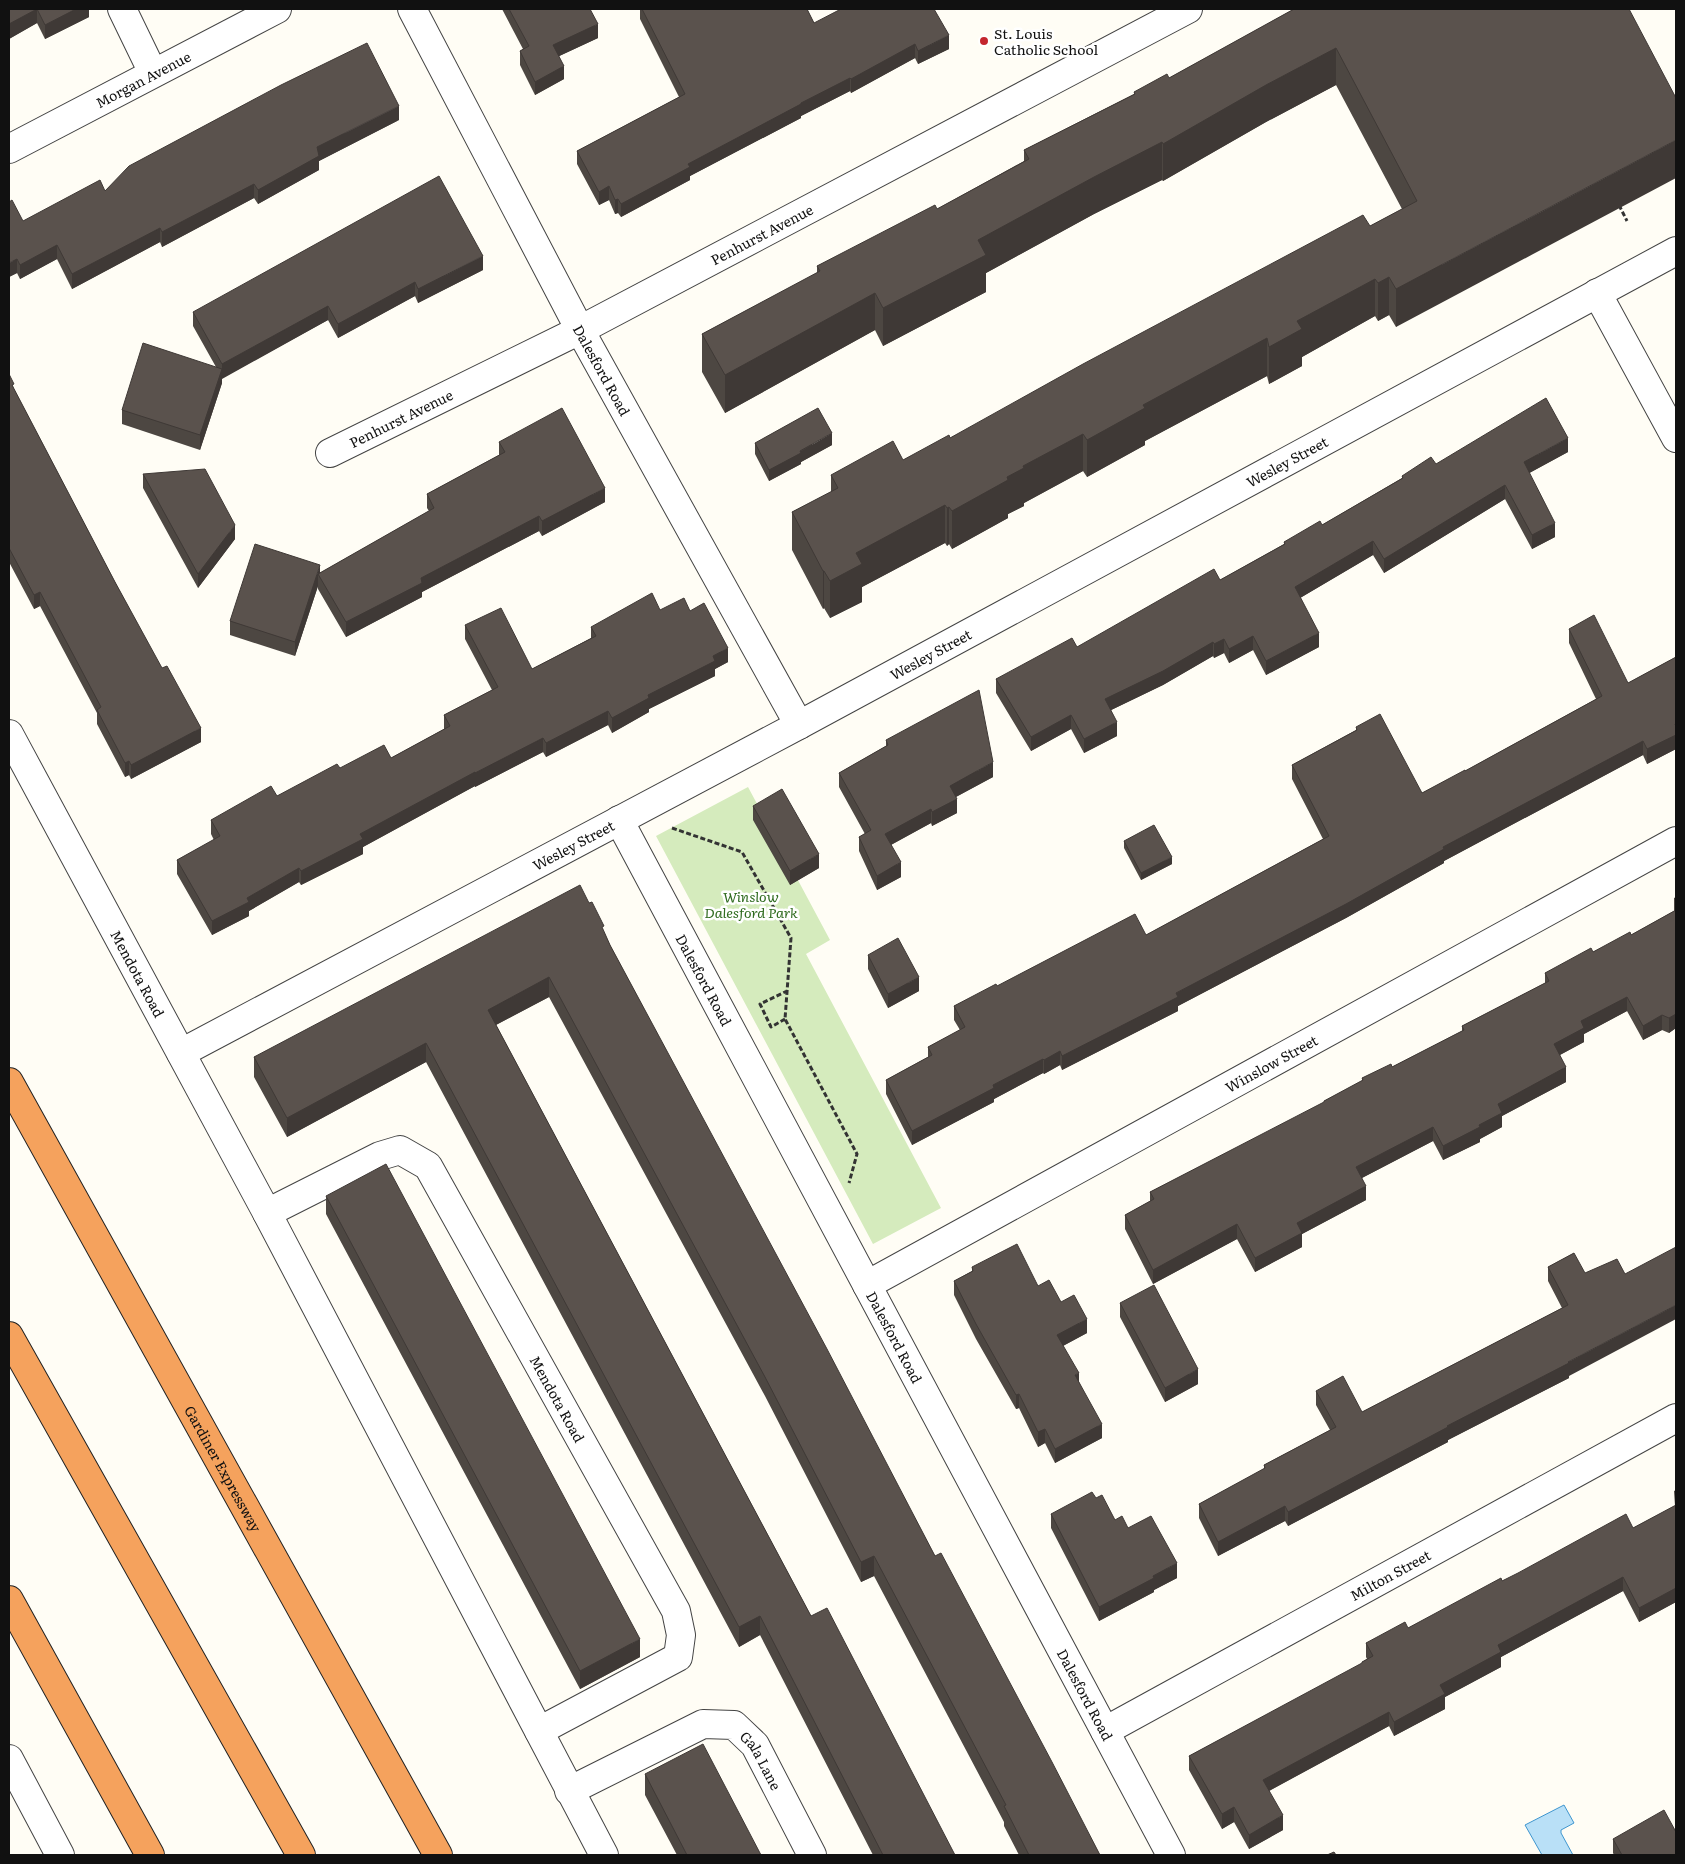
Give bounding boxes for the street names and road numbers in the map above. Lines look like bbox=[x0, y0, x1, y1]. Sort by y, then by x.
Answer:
street label: Morgan Avenue bbox=[92, 46, 194, 112]
street label: Penhurst Avenue bbox=[707, 199, 816, 269]
street label: Dalesford Road bbox=[569, 321, 636, 420]
street label: Penhurst Avenue bbox=[346, 384, 456, 452]
street label: Wesley Street bbox=[1242, 431, 1331, 492]
street label: Wesley Street bbox=[886, 624, 975, 684]
street label: Wesley Street bbox=[529, 815, 618, 875]
street label: Mendota Road bbox=[106, 926, 170, 1021]
street label: Dalesford Road bbox=[671, 930, 737, 1030]
street label: Winslow Street bbox=[1221, 1030, 1321, 1097]
street label: Dalesford Road bbox=[862, 1288, 928, 1387]
street label: Mendota Road bbox=[525, 1352, 590, 1446]
street label: Gardiner Expressway bbox=[180, 1402, 267, 1536]
street label: Milton Street bbox=[1346, 1544, 1434, 1605]
street label: Dalesford Road bbox=[1053, 1645, 1118, 1744]
street label: Gala Lane bbox=[736, 1726, 786, 1793]

